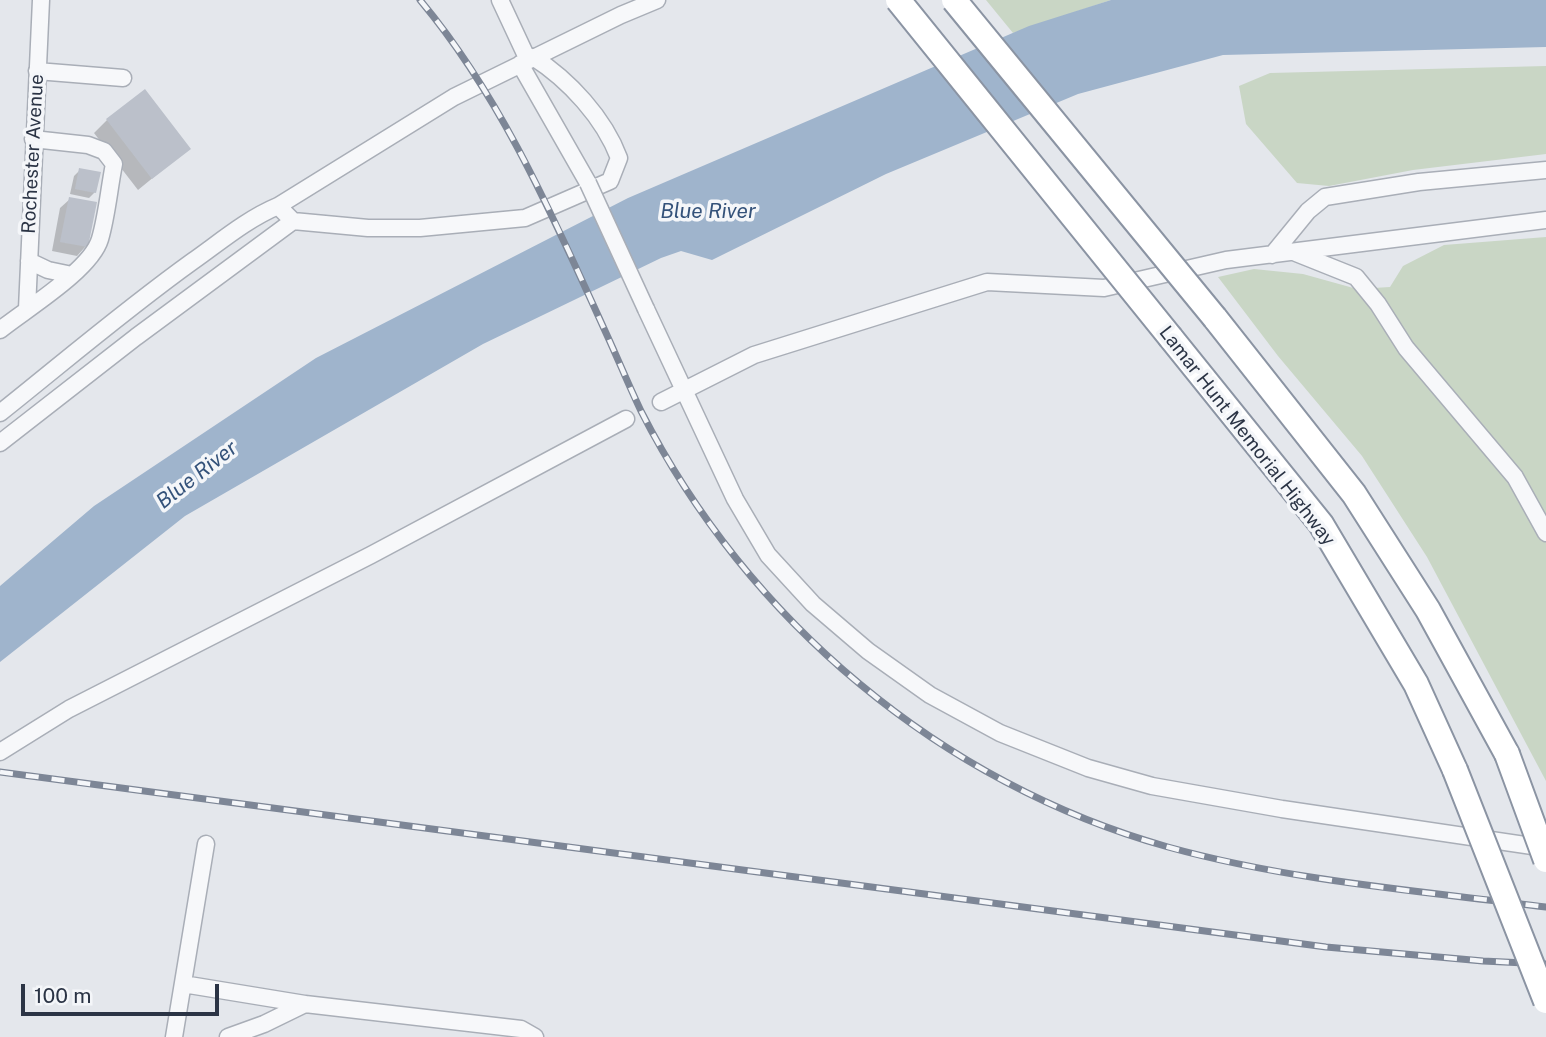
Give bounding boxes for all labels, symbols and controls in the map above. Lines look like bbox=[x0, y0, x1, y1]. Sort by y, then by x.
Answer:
street label: Rochester Avenue bbox=[17, 74, 49, 234]
water label: Blue River bbox=[660, 199, 756, 225]
street label: Lamar Hunt Memorial Highway bbox=[1154, 322, 1340, 550]
water label: Blue River bbox=[152, 436, 242, 514]
scale bar bbox=[24, 970, 222, 1014]
text: 100 m bbox=[34, 983, 91, 1008]

